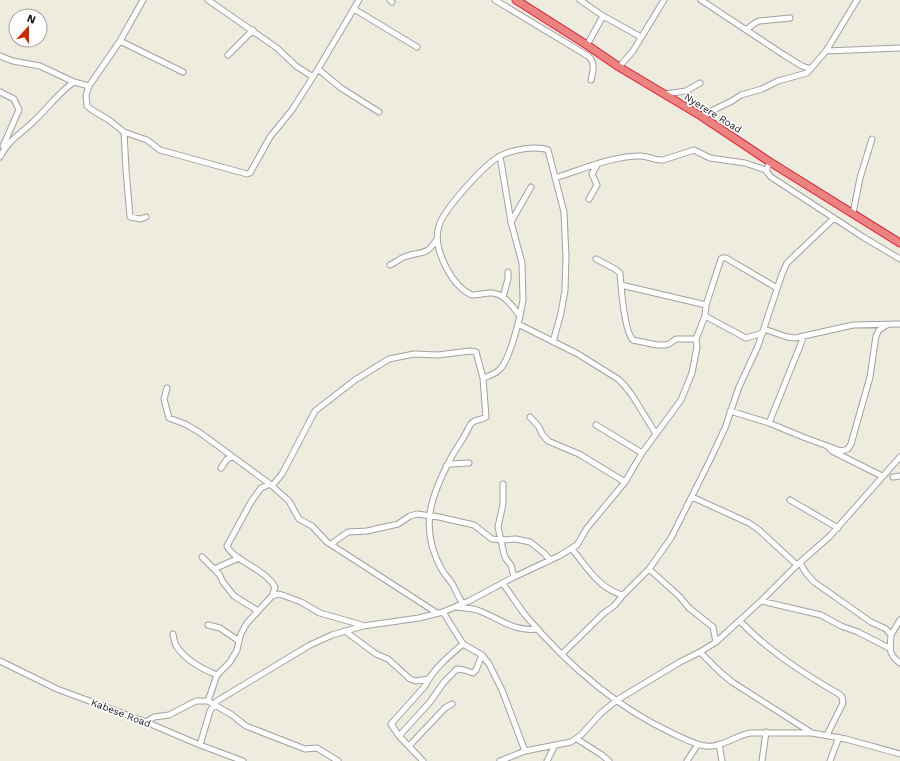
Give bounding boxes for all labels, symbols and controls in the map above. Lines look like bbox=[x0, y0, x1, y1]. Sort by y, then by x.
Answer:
north arrow bbox=[8, 8, 48, 48]
text: N bbox=[25, 12, 38, 27]
street label: Nyerere Road bbox=[682, 91, 744, 135]
street label: Kabese Road bbox=[90, 697, 152, 729]

